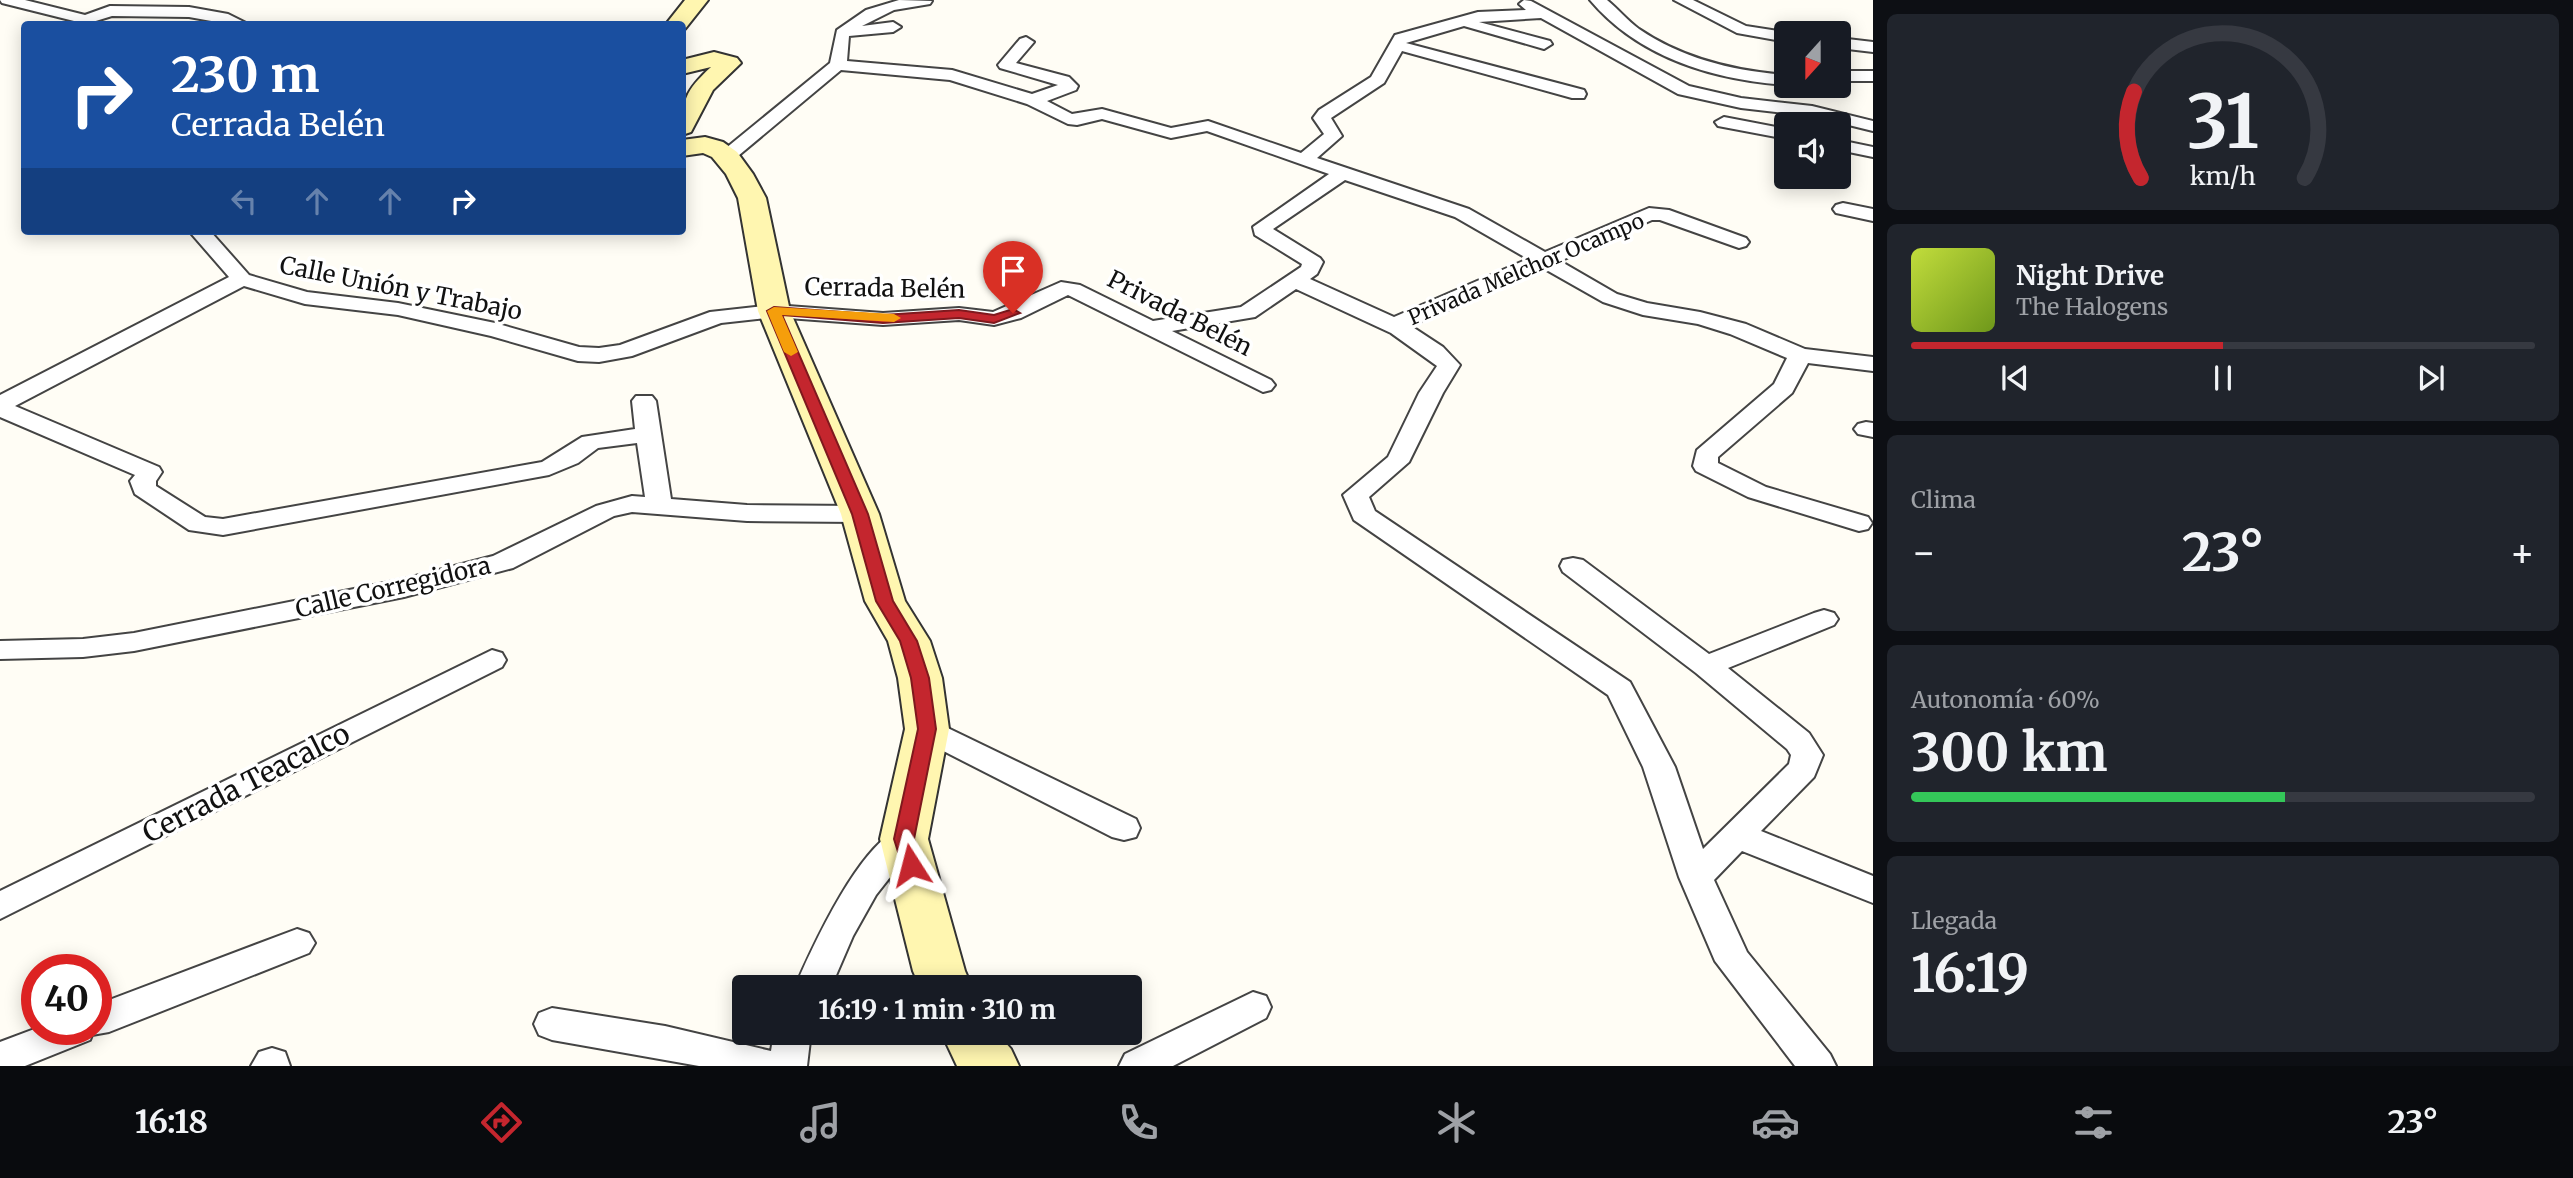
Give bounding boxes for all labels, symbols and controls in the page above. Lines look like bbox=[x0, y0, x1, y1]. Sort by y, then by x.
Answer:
north arrow bbox=[1774, 21, 1852, 98]
map controls bbox=[1774, 21, 1851, 189]
text: 230 m bbox=[171, 44, 319, 105]
icon: right bbox=[56, 49, 147, 140]
text: 31 bbox=[2187, 77, 2259, 169]
text: Cerrada Belén bbox=[171, 105, 385, 145]
button: sound bbox=[1774, 112, 1851, 189]
text: km/h bbox=[2190, 160, 2256, 192]
icon: left bbox=[225, 182, 263, 220]
icon: ahead bbox=[298, 182, 336, 220]
icon: ahead bbox=[371, 182, 409, 220]
icon: right bbox=[444, 182, 482, 220]
street label: Privada Melchor Ocampo bbox=[1404, 207, 1648, 331]
pin bbox=[983, 241, 1043, 313]
street label: Calle Unión y Trabajo bbox=[277, 249, 525, 327]
icon: arrive bbox=[994, 252, 1032, 290]
text: Night Drive bbox=[2016, 259, 2164, 292]
street label: Privada Belén bbox=[1102, 263, 1258, 363]
street label: Cerrada Belén bbox=[804, 271, 966, 305]
text: The Halogens bbox=[2016, 292, 2168, 321]
icon: previous bbox=[1996, 359, 2034, 397]
icon: pause bbox=[2204, 359, 2242, 397]
icon: next bbox=[2412, 359, 2450, 397]
text: Clima bbox=[1911, 485, 1976, 514]
text: 23° bbox=[2182, 520, 2264, 585]
text: − bbox=[1911, 529, 1936, 576]
text: + bbox=[2510, 529, 2535, 576]
street label: Calle Corregidora bbox=[292, 549, 494, 625]
text: Autonomía · 60% bbox=[1911, 685, 2100, 714]
street label: Cerrada Teacalco bbox=[136, 715, 356, 851]
text: 300 km bbox=[1911, 720, 2108, 785]
position arrow bbox=[874, 828, 948, 902]
text: Llegada bbox=[1911, 906, 1997, 935]
text: 16:19 bbox=[1911, 941, 2029, 1006]
speed limit sign: 40 bbox=[21, 954, 112, 1045]
text: 16:19 · 1 min · 310 m bbox=[818, 993, 1056, 1026]
icon: directions bbox=[477, 1098, 526, 1147]
icon: music bbox=[796, 1098, 845, 1147]
icon: phone bbox=[1114, 1098, 1163, 1147]
icon: climate bbox=[1432, 1098, 1481, 1147]
icon: car bbox=[1751, 1098, 1800, 1147]
icon: filters bbox=[2069, 1098, 2118, 1147]
text: 16:18 bbox=[135, 1102, 208, 1142]
text: 23° bbox=[2387, 1102, 2438, 1142]

